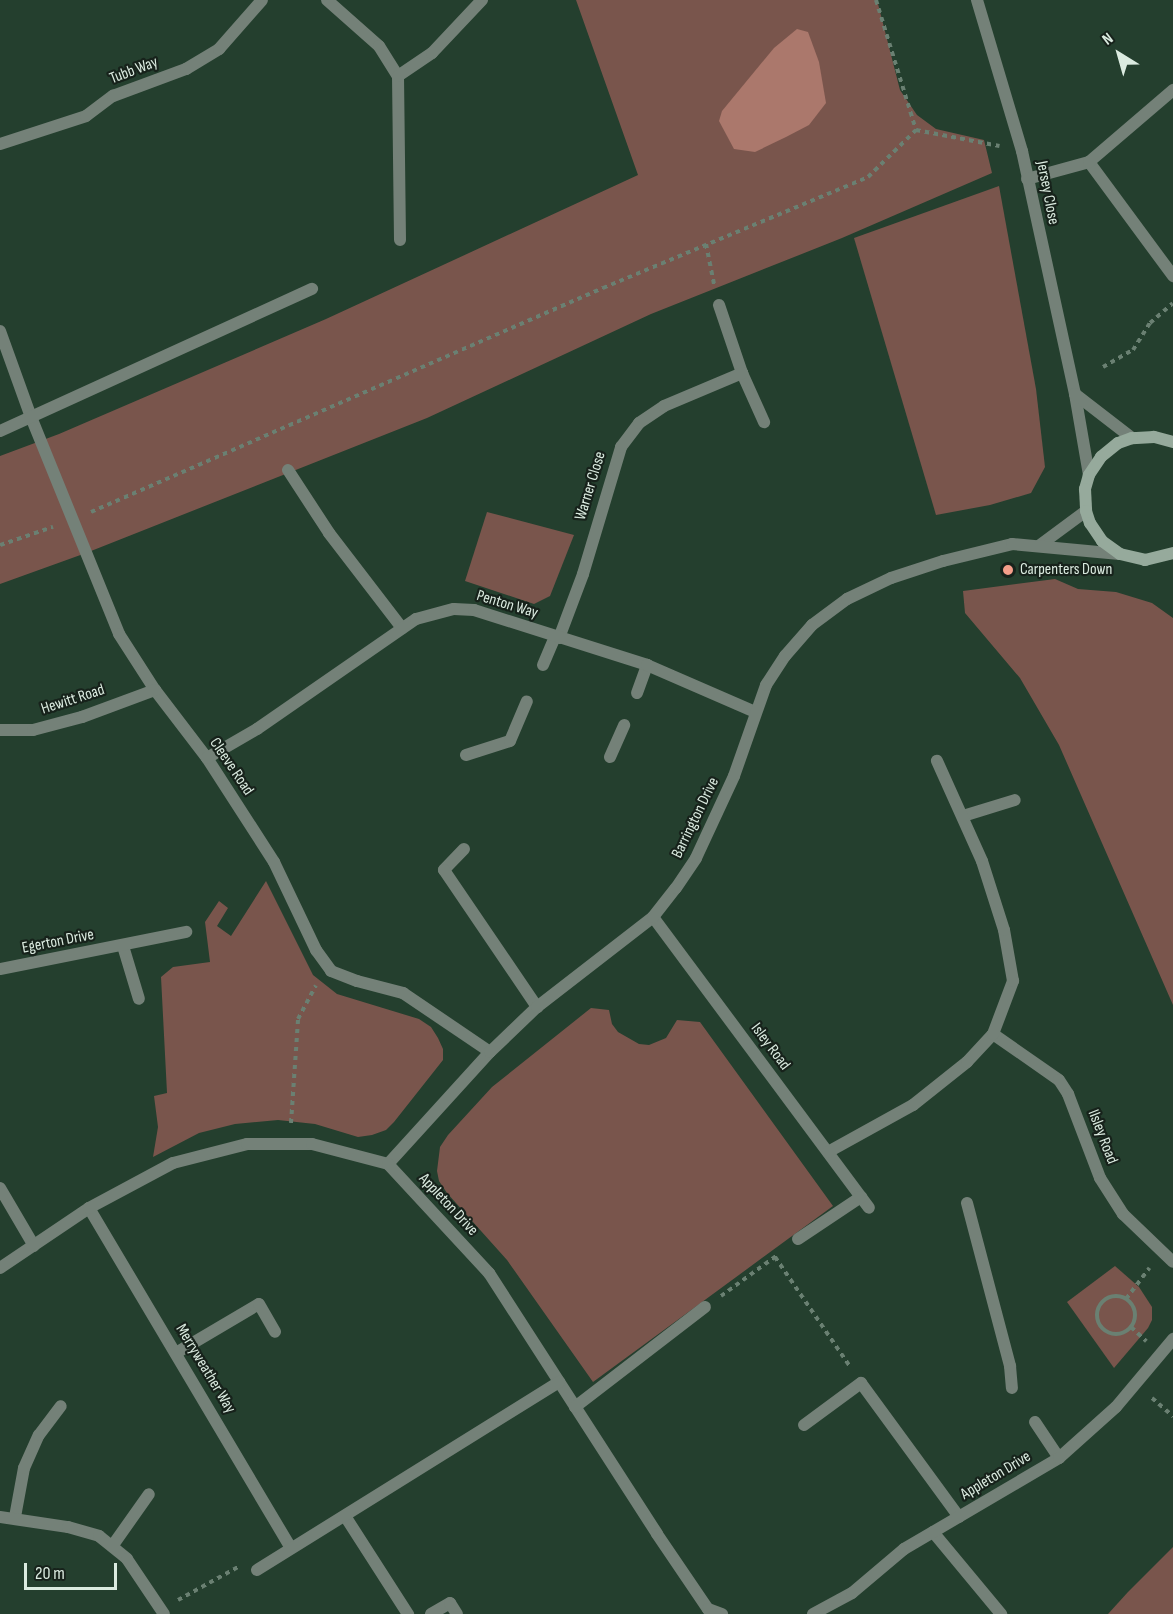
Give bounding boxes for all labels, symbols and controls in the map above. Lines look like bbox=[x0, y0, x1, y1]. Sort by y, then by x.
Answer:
north arrow bbox=[1089, 24, 1149, 84]
text: N bbox=[1099, 29, 1117, 49]
street label: Tubb Way bbox=[107, 53, 161, 89]
street label: Jersey Close bbox=[1031, 160, 1063, 226]
street label: Warner Close bbox=[571, 449, 611, 523]
place label: Carpenters Down bbox=[1020, 560, 1112, 580]
marker: Carpenters Down bbox=[1001, 563, 1015, 577]
street label: Penton Way bbox=[474, 587, 540, 623]
street label: Hewitt Road bbox=[39, 681, 107, 719]
street label: Cleeve Road bbox=[205, 735, 257, 799]
street label: Barrington Drive bbox=[668, 775, 724, 861]
street label: Egerton Drive bbox=[20, 926, 96, 958]
street label: Isley Road bbox=[746, 1020, 794, 1074]
street label: Ilsley Road bbox=[1083, 1107, 1121, 1167]
street label: Appleton Drive bbox=[414, 1170, 482, 1240]
street label: Merryweather Way bbox=[171, 1321, 239, 1417]
street label: Appleton Drive bbox=[957, 1448, 1035, 1504]
scale bar bbox=[27, 1551, 120, 1589]
text: 20 m bbox=[35, 1563, 65, 1584]

